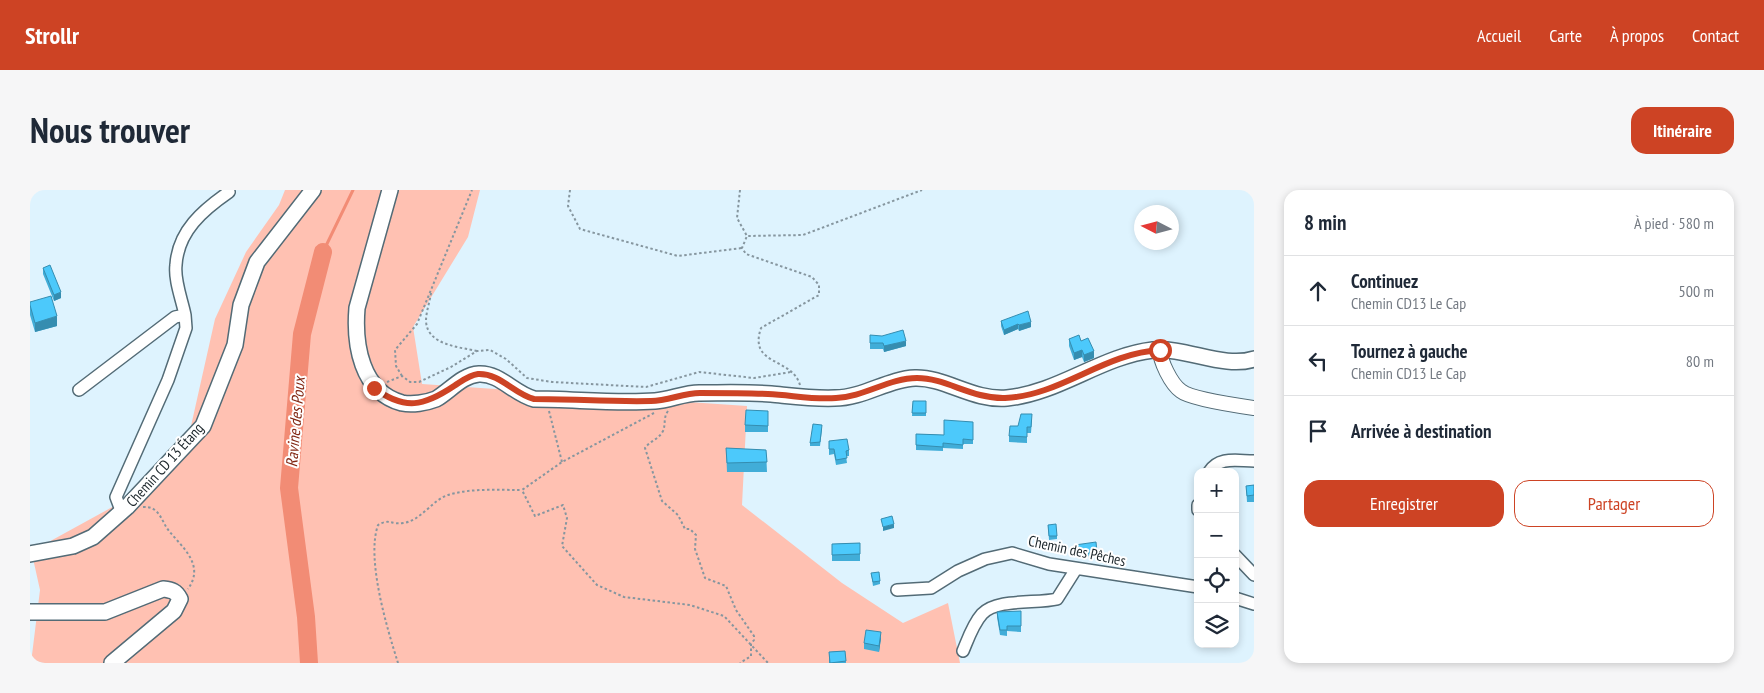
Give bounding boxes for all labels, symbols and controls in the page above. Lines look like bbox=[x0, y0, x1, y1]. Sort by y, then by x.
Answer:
text: Strollr bbox=[25, 20, 79, 51]
text: Accueil bbox=[1477, 24, 1521, 47]
text: Carte bbox=[1549, 24, 1582, 47]
text: À propos bbox=[1610, 24, 1664, 47]
text: Contact bbox=[1692, 24, 1739, 47]
text: Nous trouver bbox=[30, 107, 190, 153]
button: Itinéraire bbox=[1631, 107, 1734, 154]
north arrow bbox=[1134, 205, 1179, 250]
text: 8 min bbox=[1304, 209, 1346, 236]
text: À pied · 580 m bbox=[1634, 213, 1714, 233]
text: Continuez bbox=[1351, 269, 1418, 293]
icon: ahead bbox=[1304, 277, 1332, 305]
text: 500 m bbox=[1679, 281, 1714, 301]
text: Chemin CD13 Le Cap bbox=[1351, 293, 1466, 313]
route start bbox=[1149, 339, 1172, 362]
text: Tournez à gauche bbox=[1351, 339, 1468, 363]
icon: left bbox=[1304, 347, 1332, 375]
text: 80 m bbox=[1686, 351, 1714, 371]
text: Chemin CD13 Le Cap bbox=[1351, 363, 1466, 383]
water label: Ravine des Poux bbox=[281, 374, 309, 468]
route end bbox=[363, 377, 386, 400]
icon: arrive bbox=[1304, 417, 1332, 445]
street label: Chemin CD 13 Étang bbox=[122, 419, 207, 511]
text: Arrivée à destination bbox=[1351, 419, 1492, 443]
map controls bbox=[1194, 468, 1239, 648]
button: + bbox=[1194, 468, 1239, 513]
button: Enregistrer bbox=[1304, 480, 1504, 527]
button: Partager bbox=[1514, 480, 1714, 527]
button: − bbox=[1194, 513, 1239, 558]
street label: Chemin des Pêches bbox=[1027, 531, 1128, 570]
button: locate bbox=[1194, 558, 1239, 603]
button: layers bbox=[1194, 603, 1239, 648]

